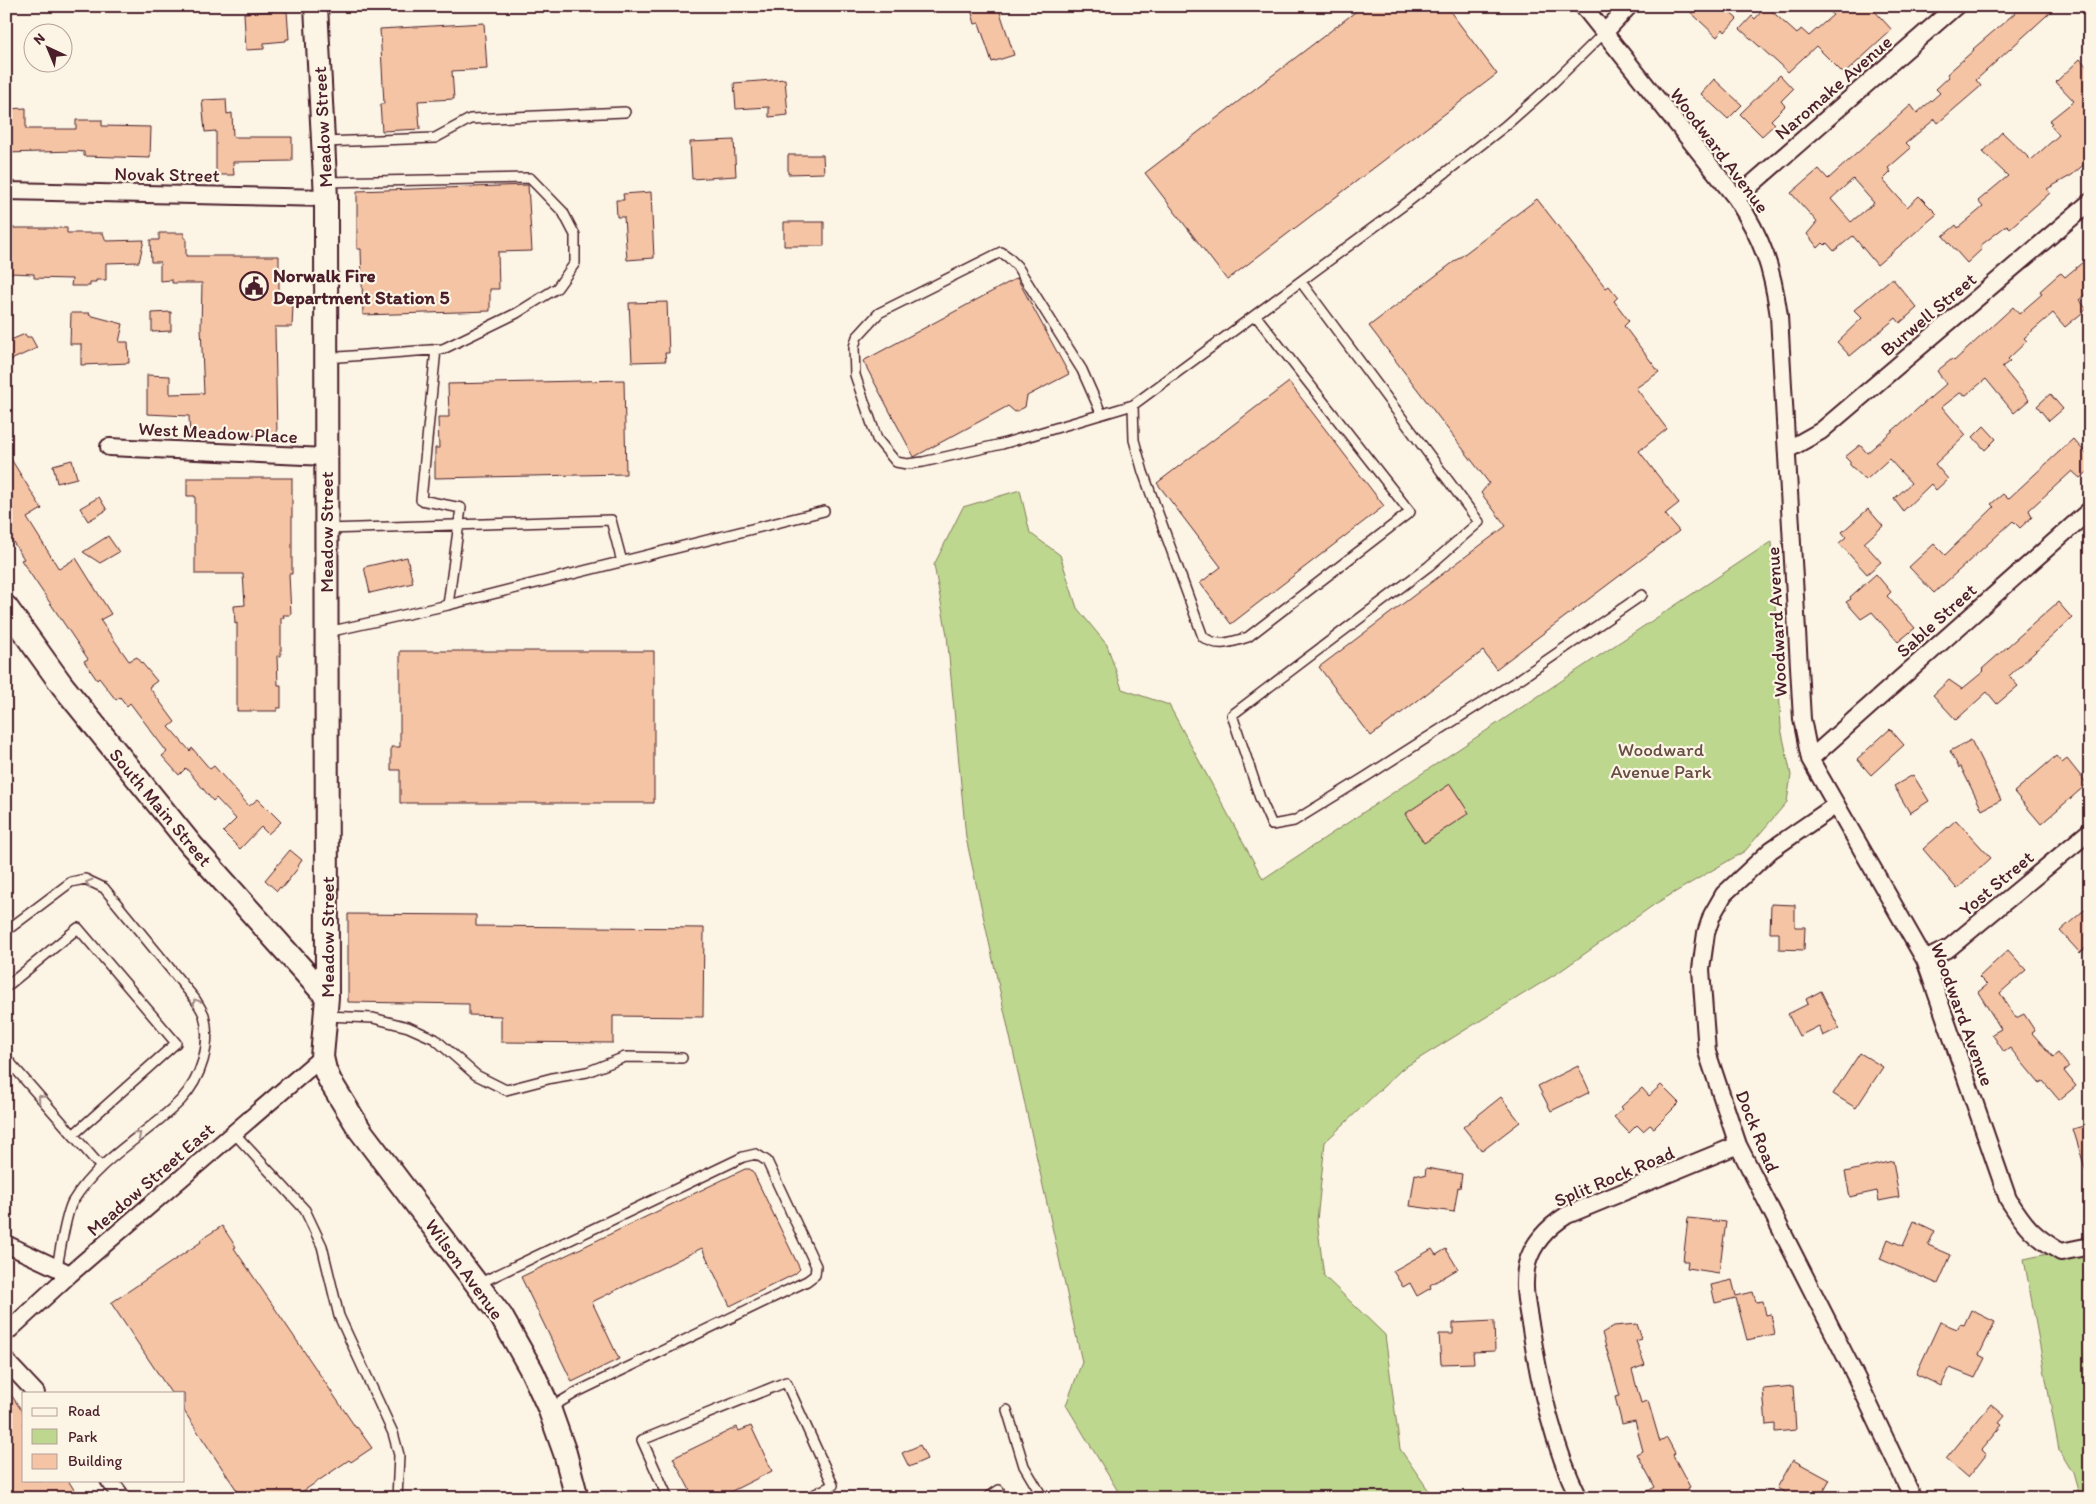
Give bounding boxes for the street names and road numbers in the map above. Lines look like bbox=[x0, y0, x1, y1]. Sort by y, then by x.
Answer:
street label: Naromake Avenue bbox=[1770, 30, 1897, 145]
street label: Meadow Street bbox=[308, 66, 337, 188]
street label: Woodward Avenue bbox=[1665, 83, 1774, 217]
street label: Novak Street bbox=[114, 162, 220, 187]
street label: Burwell Street bbox=[1876, 268, 1981, 361]
street label: West Meadow Place bbox=[138, 417, 298, 448]
street label: Meadow Street bbox=[315, 471, 338, 593]
street label: Woodward Avenue bbox=[1761, 546, 1792, 698]
street label: Sable Street bbox=[1892, 578, 1981, 662]
street label: South Main Street bbox=[104, 743, 217, 871]
street label: Yost Street bbox=[1955, 846, 2038, 921]
street label: Meadow Street bbox=[316, 876, 339, 998]
street label: Woodward Avenue bbox=[1926, 939, 1999, 1089]
street label: Dock Road bbox=[1731, 1087, 1785, 1176]
street label: Meadow Street East bbox=[82, 1118, 219, 1241]
street label: Split Rock Road bbox=[1551, 1141, 1678, 1212]
street label: Wilson Avenue bbox=[420, 1214, 509, 1324]

